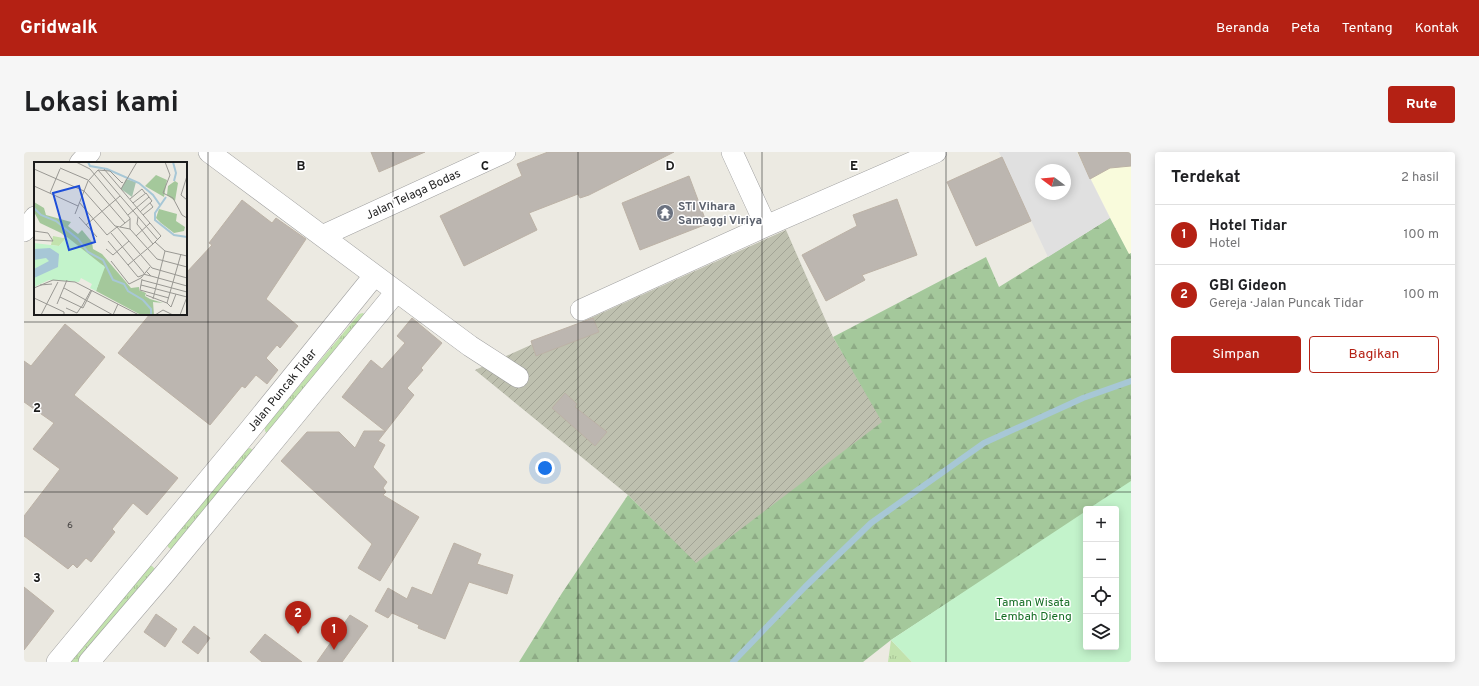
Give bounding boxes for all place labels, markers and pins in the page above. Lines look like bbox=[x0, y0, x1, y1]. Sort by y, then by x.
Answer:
place label: STI Vihara Samaggi Viriya bbox=[678, 199, 762, 229]
temple icon: STI Vihara Samaggi Viriya bbox=[655, 203, 675, 223]
pin: 2 bbox=[285, 601, 311, 634]
pin: 1 bbox=[321, 617, 347, 650]

